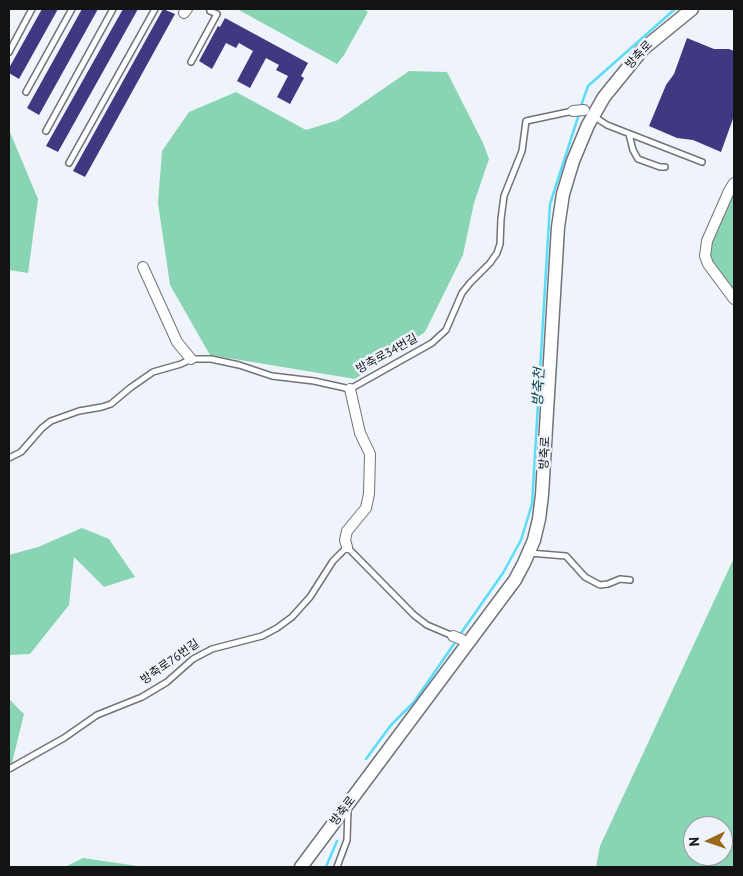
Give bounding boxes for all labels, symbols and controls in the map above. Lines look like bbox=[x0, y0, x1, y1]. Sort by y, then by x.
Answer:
street label: 방축로 bbox=[622, 38, 656, 72]
street label: 방축로34번길 bbox=[354, 331, 420, 377]
water label: 방축천 bbox=[530, 367, 548, 407]
street label: 방축로 bbox=[537, 436, 553, 470]
street label: 방축로76번길 bbox=[138, 637, 202, 687]
street label: 방축로 bbox=[327, 793, 359, 829]
north arrow bbox=[683, 816, 733, 866]
text: N bbox=[685, 837, 703, 847]

